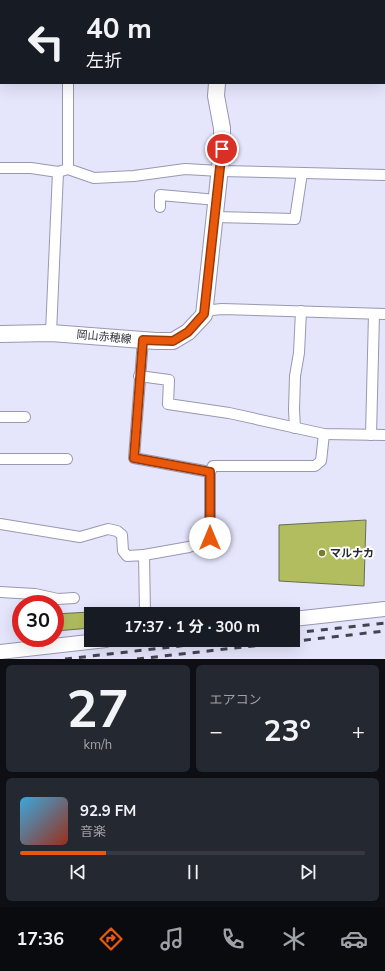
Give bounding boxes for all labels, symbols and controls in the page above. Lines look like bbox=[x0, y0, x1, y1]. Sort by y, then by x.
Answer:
text: 40 m bbox=[86, 10, 152, 48]
icon: left bbox=[20, 16, 72, 68]
text: 左折 bbox=[86, 49, 122, 73]
pin bbox=[205, 132, 239, 166]
icon: arrive bbox=[211, 138, 233, 160]
street label: 岡山赤穂線 bbox=[76, 327, 132, 347]
position arrow bbox=[189, 517, 231, 559]
place label: マルナカ bbox=[330, 546, 374, 561]
marker: マルナカ bbox=[317, 548, 327, 558]
speed limit sign: 30 bbox=[12, 595, 64, 647]
text: 17:37 · 1 分 · 300 m bbox=[124, 617, 260, 637]
text: 27 bbox=[67, 674, 129, 745]
text: エアコン bbox=[210, 691, 262, 709]
text: 23° bbox=[264, 711, 311, 752]
text: − bbox=[210, 717, 223, 747]
text: + bbox=[352, 717, 365, 747]
text: km/h bbox=[83, 736, 112, 754]
text: 92.9 FM bbox=[80, 801, 136, 821]
text: 音楽 bbox=[80, 823, 106, 841]
icon: previous bbox=[67, 861, 89, 883]
icon: pause bbox=[182, 861, 204, 883]
icon: next bbox=[297, 861, 319, 883]
icon: directions bbox=[97, 925, 125, 953]
icon: music bbox=[158, 925, 186, 953]
icon: phone bbox=[219, 925, 247, 953]
icon: climate bbox=[280, 925, 308, 953]
icon: car bbox=[340, 925, 368, 953]
text: 17:36 bbox=[16, 927, 64, 951]

